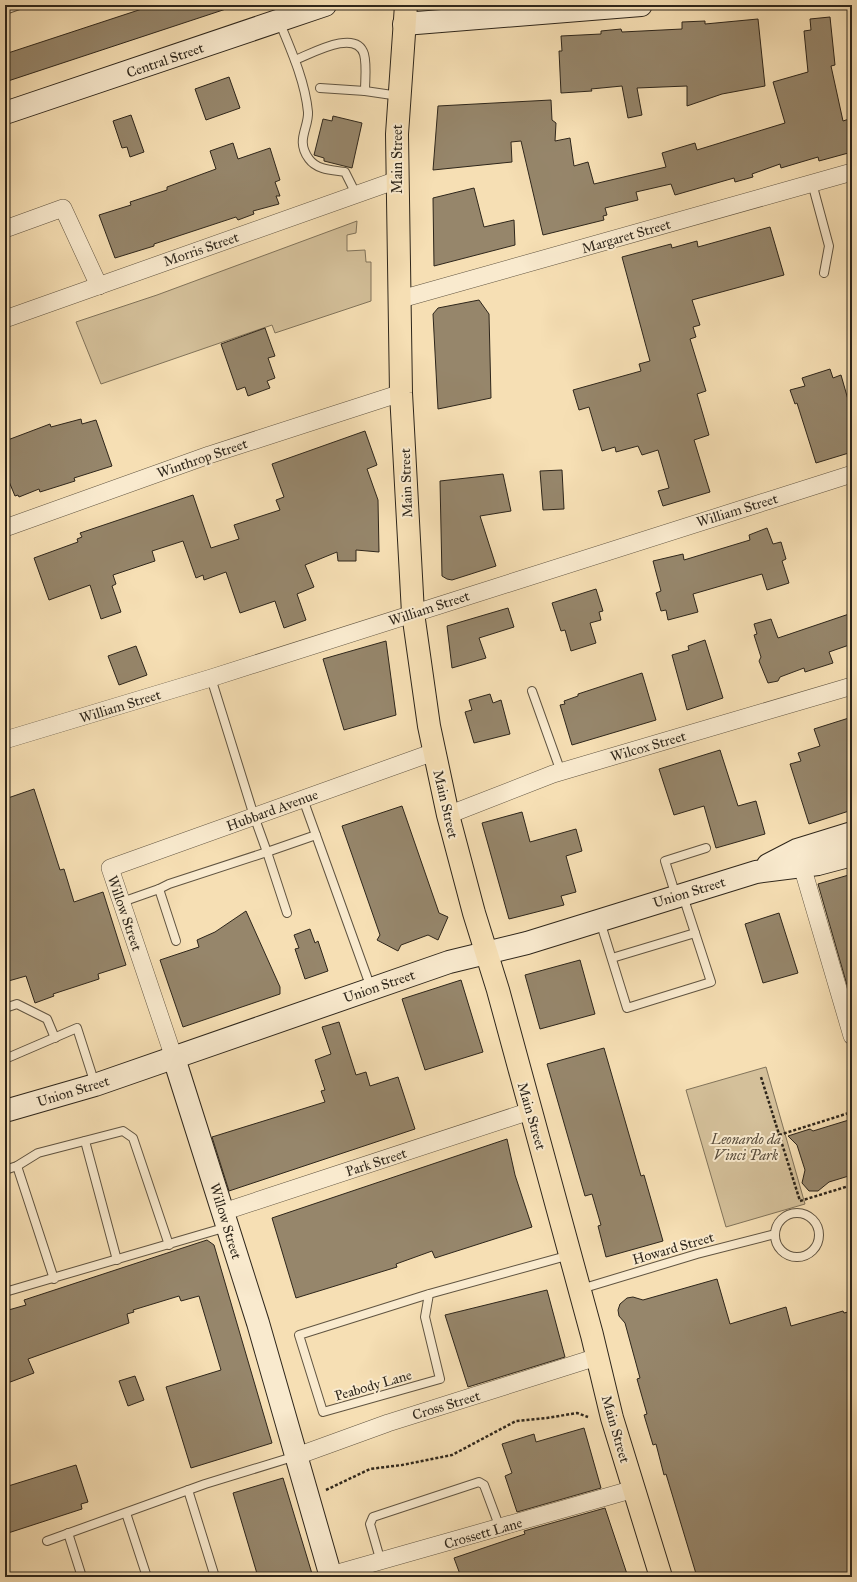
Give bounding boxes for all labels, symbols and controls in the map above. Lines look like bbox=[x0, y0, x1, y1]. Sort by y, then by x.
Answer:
street label: Central Street bbox=[124, 39, 206, 82]
street label: Main Street bbox=[389, 124, 406, 194]
street label: Margaret Street bbox=[580, 216, 673, 257]
street label: Morris Street bbox=[161, 229, 241, 270]
street label: Winthrop Street bbox=[155, 435, 250, 482]
street label: Main Street bbox=[397, 448, 416, 518]
street label: William Street bbox=[694, 490, 780, 531]
street label: William Street bbox=[387, 587, 472, 630]
street label: William Street bbox=[77, 686, 163, 727]
street label: Wilcox Street bbox=[608, 728, 688, 765]
street label: Main Street bbox=[429, 768, 462, 840]
street label: Hubbard Avenue bbox=[224, 786, 320, 835]
street label: Willow Street bbox=[104, 873, 145, 953]
street label: Union Street bbox=[651, 873, 727, 912]
street label: Union Street bbox=[341, 966, 417, 1007]
street label: Union Street bbox=[35, 1072, 111, 1111]
street label: Main Street bbox=[514, 1080, 549, 1152]
park label: Leonardo da Vinci Park bbox=[710, 1131, 781, 1164]
street label: Park Street bbox=[344, 1145, 409, 1180]
street label: Willow Street bbox=[206, 1181, 245, 1261]
street label: Howard Street bbox=[630, 1229, 716, 1268]
street label: Peabody Lane bbox=[333, 1366, 414, 1405]
street label: Cross Street bbox=[410, 1387, 482, 1424]
street label: Main Street bbox=[598, 1393, 633, 1465]
street label: Crossett Lane bbox=[442, 1514, 524, 1553]

